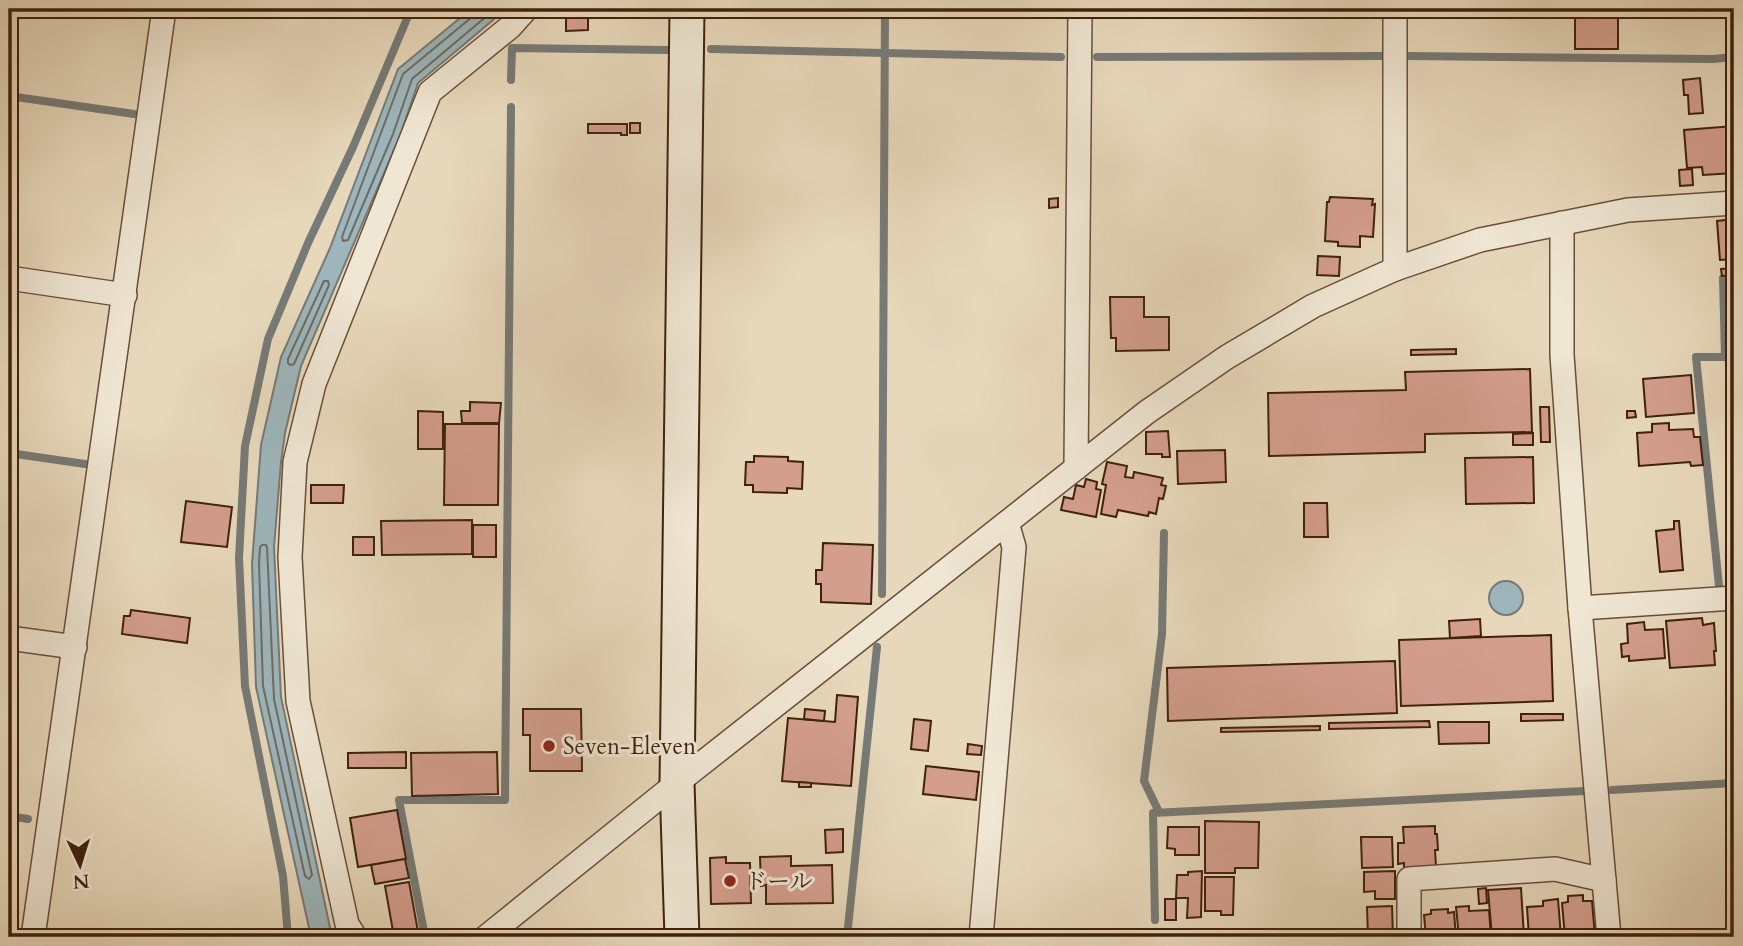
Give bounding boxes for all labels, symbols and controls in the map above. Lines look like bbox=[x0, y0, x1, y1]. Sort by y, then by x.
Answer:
place label: Seven-Eleven bbox=[563, 731, 696, 762]
marker: Seven-Eleven bbox=[541, 738, 557, 754]
north arrow bbox=[46, 830, 116, 900]
place label: ドール bbox=[744, 866, 813, 897]
text: N bbox=[71, 867, 90, 895]
marker: ドール bbox=[722, 873, 738, 889]

